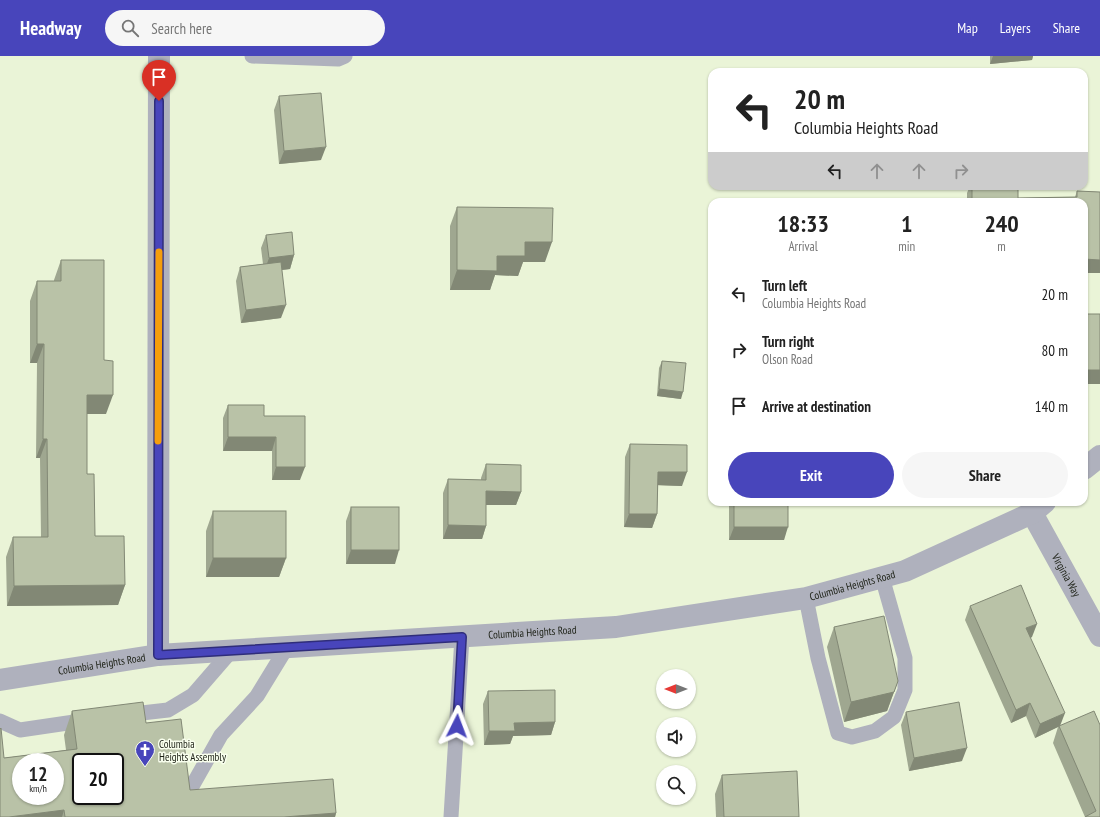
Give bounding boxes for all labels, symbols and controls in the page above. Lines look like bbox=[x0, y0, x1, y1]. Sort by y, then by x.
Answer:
search box bbox=[105, 10, 385, 46]
text: Headway bbox=[20, 16, 81, 40]
icon: search bbox=[119, 17, 141, 39]
text: Search here bbox=[151, 19, 212, 38]
text: Map bbox=[957, 19, 978, 37]
text: Layers bbox=[1000, 19, 1031, 37]
text: Share bbox=[1053, 19, 1080, 37]
pin bbox=[142, 60, 176, 101]
icon: arrive bbox=[148, 66, 170, 88]
text: 20 m bbox=[794, 80, 845, 117]
icon: left bbox=[728, 84, 780, 136]
text: Columbia Heights Road bbox=[794, 116, 938, 139]
icon: left bbox=[824, 160, 846, 182]
icon: ahead bbox=[866, 160, 888, 182]
icon: ahead bbox=[908, 160, 930, 182]
icon: right bbox=[950, 160, 972, 182]
text: 18:33 bbox=[777, 208, 829, 239]
text: 1 bbox=[901, 208, 912, 239]
text: 240 bbox=[984, 208, 1019, 239]
text: Arrival bbox=[788, 238, 818, 255]
text: min bbox=[898, 238, 915, 255]
text: m bbox=[997, 238, 1006, 255]
text: Turn left bbox=[762, 276, 807, 295]
icon: left bbox=[728, 283, 750, 305]
text: 20 m bbox=[1042, 285, 1068, 304]
text: Columbia Heights Road bbox=[762, 295, 866, 312]
text: Turn right bbox=[762, 332, 814, 351]
icon: right bbox=[728, 339, 750, 361]
text: 80 m bbox=[1042, 341, 1068, 360]
text: Olson Road bbox=[762, 351, 813, 368]
icon: arrive bbox=[728, 395, 750, 417]
text: Arrive at destination bbox=[762, 397, 871, 416]
text: 140 m bbox=[1035, 397, 1068, 416]
button: Exit bbox=[728, 452, 894, 498]
button: Share bbox=[902, 452, 1068, 498]
street label: Virginia Way bbox=[1048, 550, 1084, 600]
street label: Columbia Heights Road bbox=[808, 567, 897, 604]
street label: Columbia Heights Road bbox=[488, 622, 577, 642]
street label: Columbia Heights Road bbox=[57, 650, 147, 678]
north arrow bbox=[656, 669, 696, 709]
map controls bbox=[656, 669, 696, 805]
position arrow bbox=[436, 705, 478, 747]
button: sound bbox=[656, 717, 696, 757]
place label: Columbia Heights Assembly bbox=[159, 737, 227, 764]
church icon: Columbia Heights Assembly bbox=[134, 739, 156, 767]
speed limit sign: 20 bbox=[72, 753, 124, 805]
text: 12 bbox=[28, 761, 48, 787]
button: search bbox=[656, 765, 696, 805]
text: km/h bbox=[29, 782, 47, 795]

